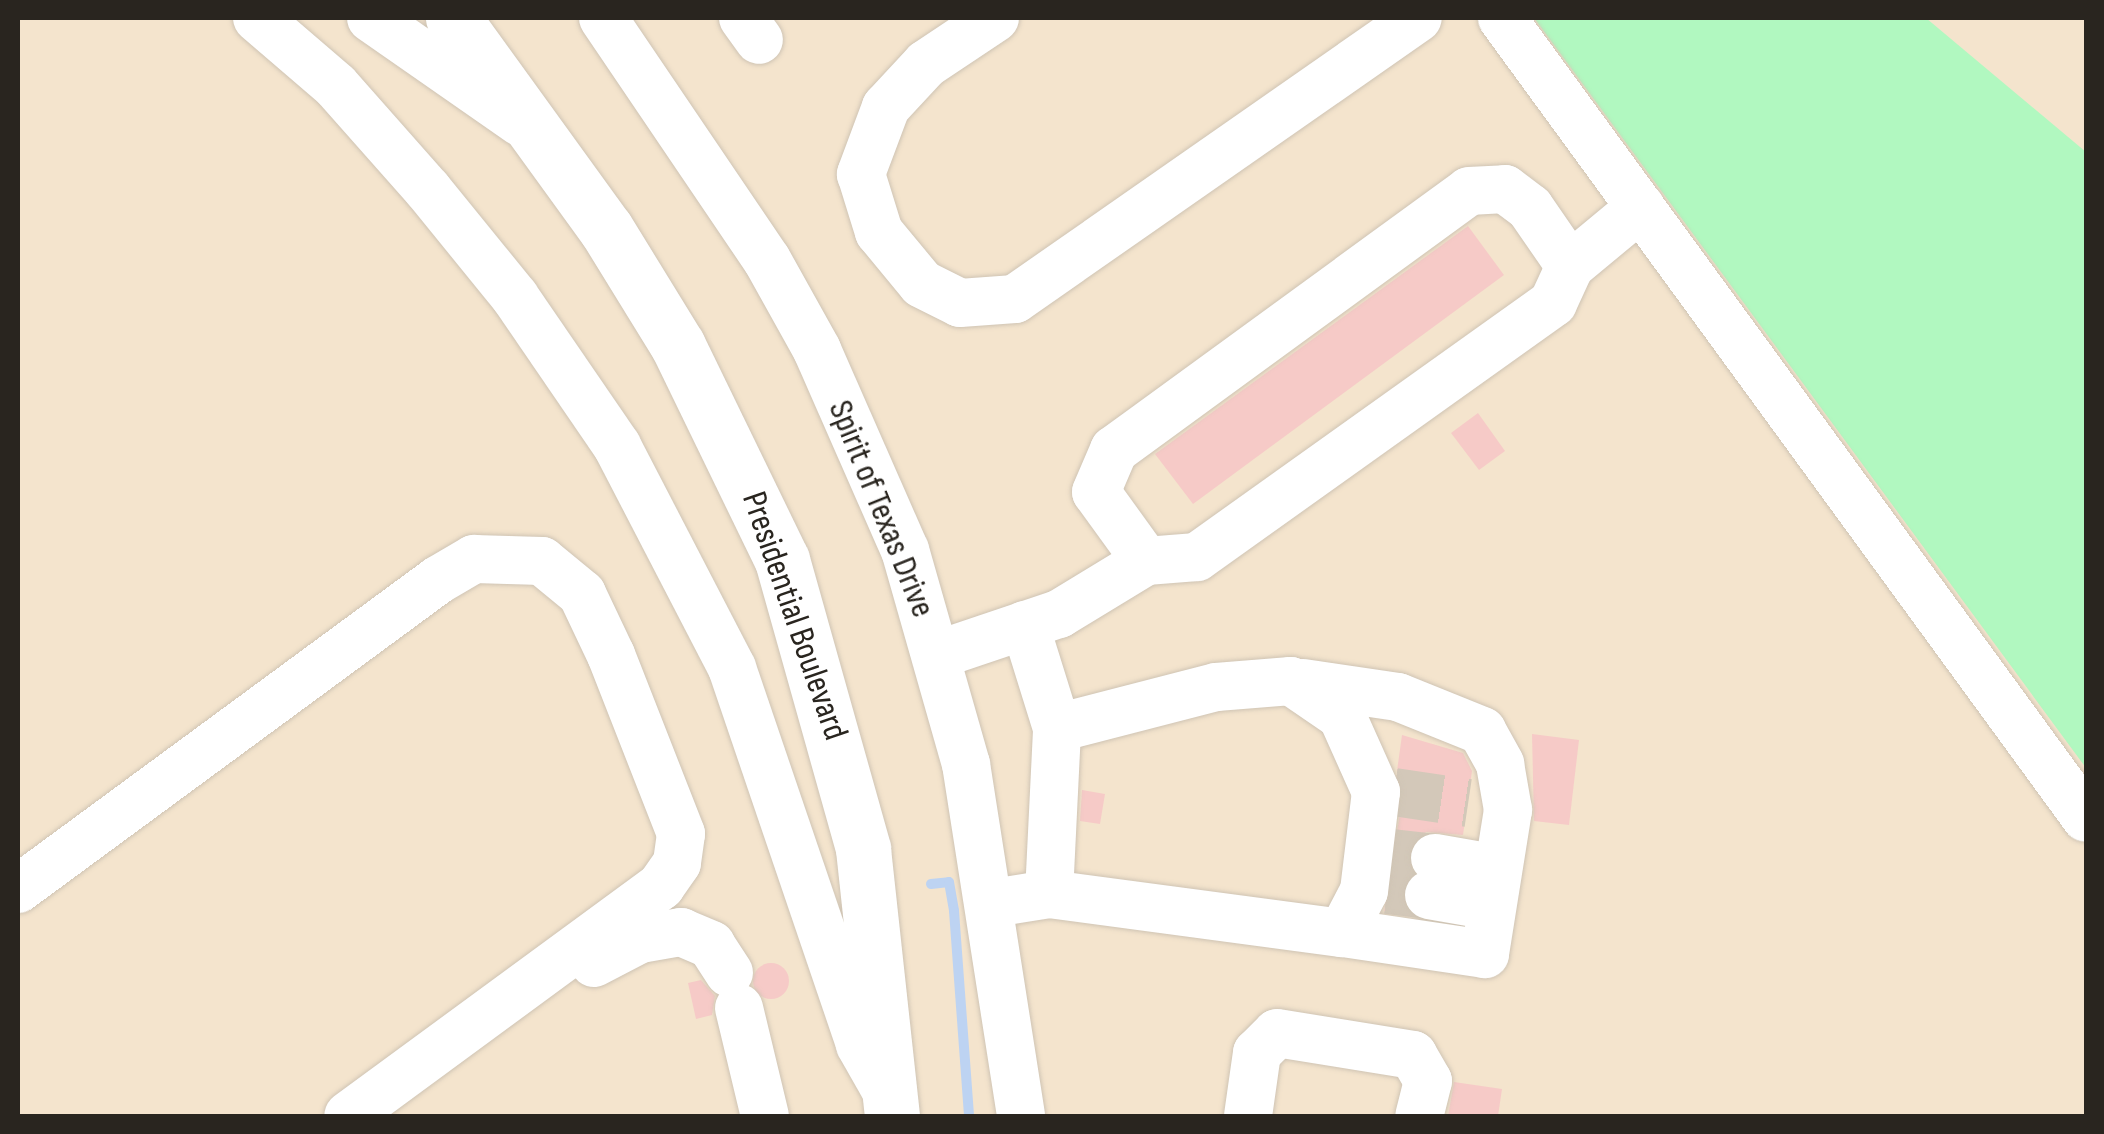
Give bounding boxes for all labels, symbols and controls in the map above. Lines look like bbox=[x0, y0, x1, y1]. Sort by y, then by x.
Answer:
street label: Spirit of Texas Drive bbox=[818, 394, 944, 624]
street label: Presidential Boulevard bbox=[732, 486, 856, 746]

